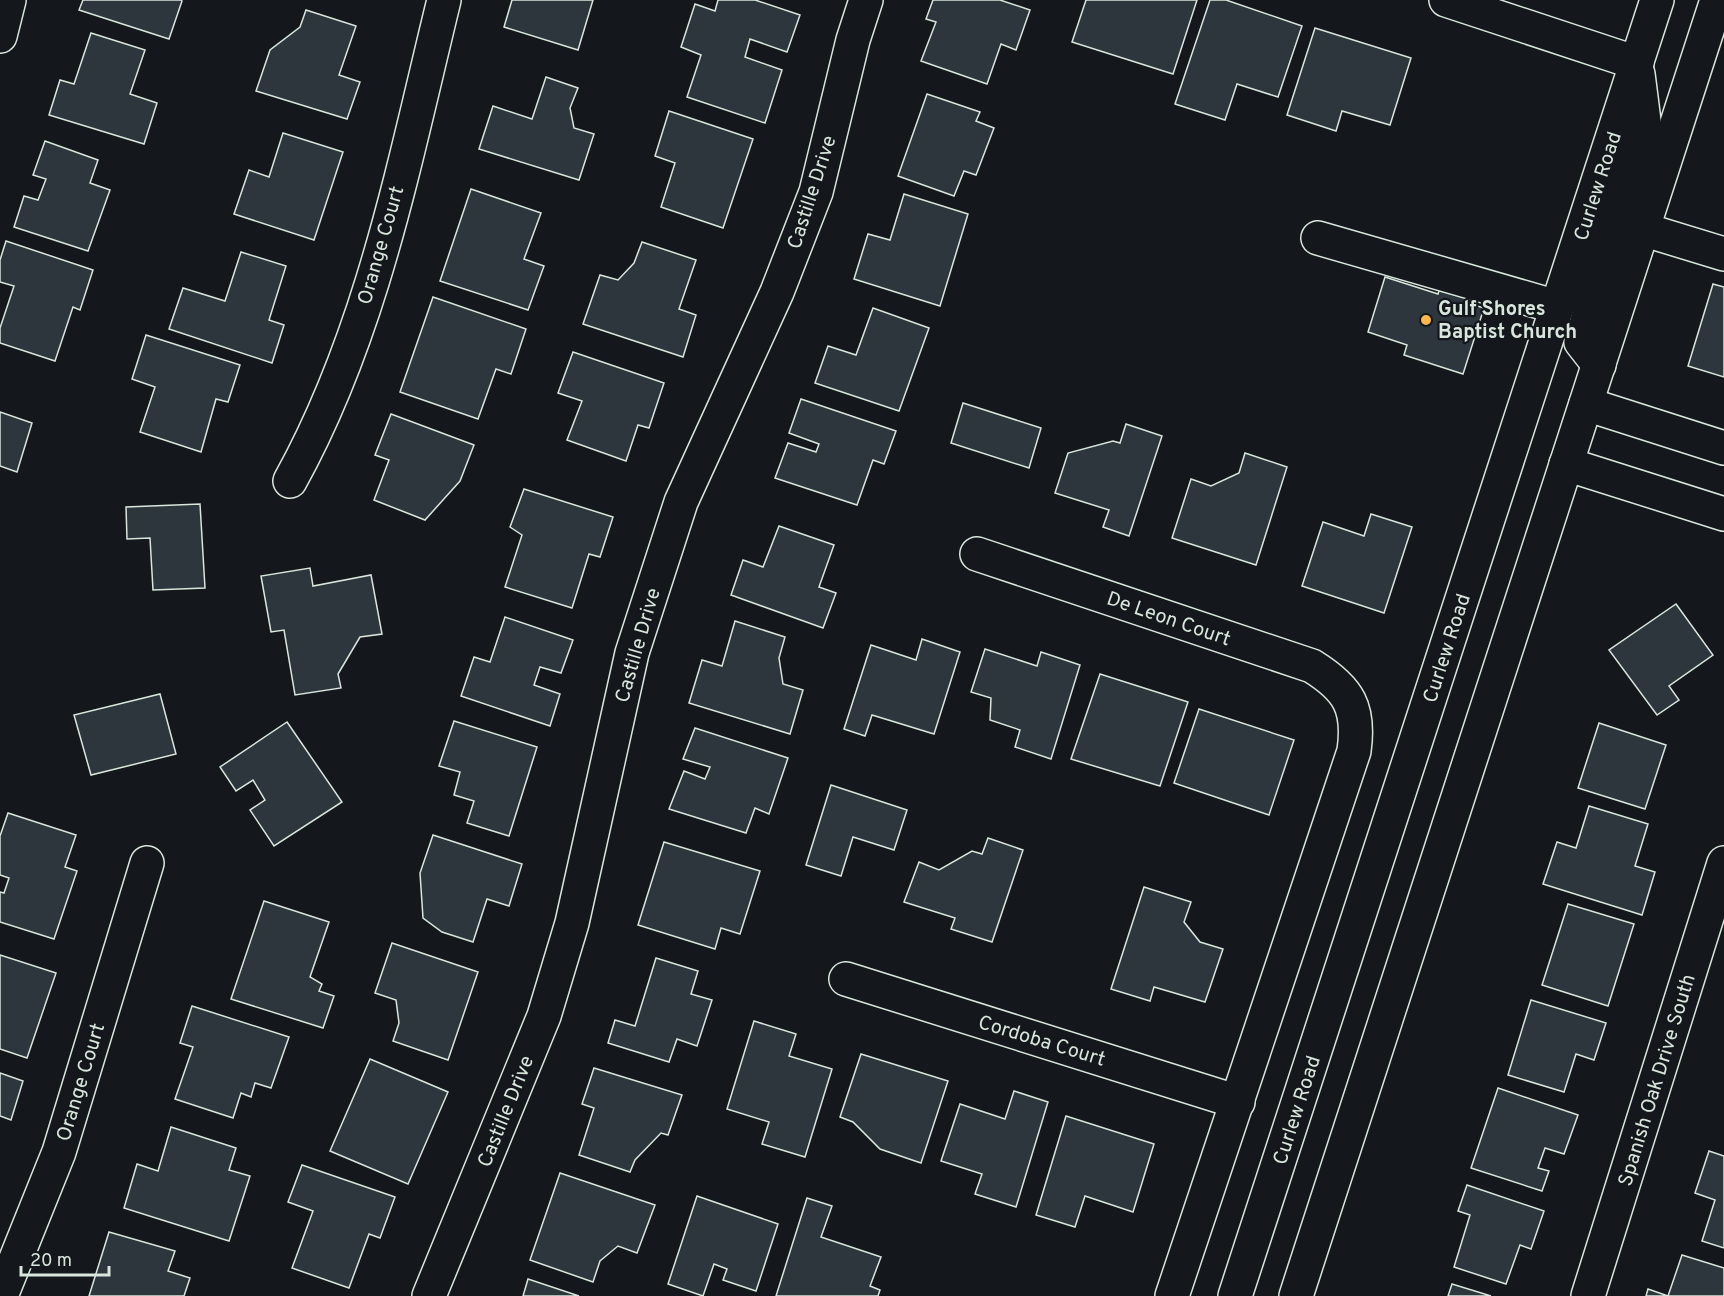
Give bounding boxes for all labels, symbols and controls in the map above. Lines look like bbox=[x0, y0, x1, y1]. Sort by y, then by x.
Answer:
street label: Curlew Road bbox=[1569, 129, 1629, 244]
street label: Castille Drive bbox=[782, 132, 844, 253]
street label: Orange Court bbox=[353, 183, 411, 308]
place label: Gulf Shores Baptist Church bbox=[1438, 297, 1577, 346]
marker: Gulf Shores Baptist Church bbox=[1419, 313, 1433, 327]
street label: Castille Drive bbox=[610, 585, 668, 706]
street label: De Leon Court bbox=[1103, 587, 1234, 653]
street label: Curlew Road bbox=[1418, 591, 1478, 706]
street label: Spanish Oak Drive South bbox=[1613, 971, 1703, 1190]
street label: Cordoba Court bbox=[975, 1010, 1108, 1074]
street label: Orange Court bbox=[52, 1020, 112, 1145]
street label: Castille Drive bbox=[473, 1052, 541, 1171]
street label: Curlew Road bbox=[1268, 1053, 1328, 1168]
scale bar bbox=[21, 1239, 110, 1277]
text: 20 m bbox=[30, 1250, 72, 1273]

